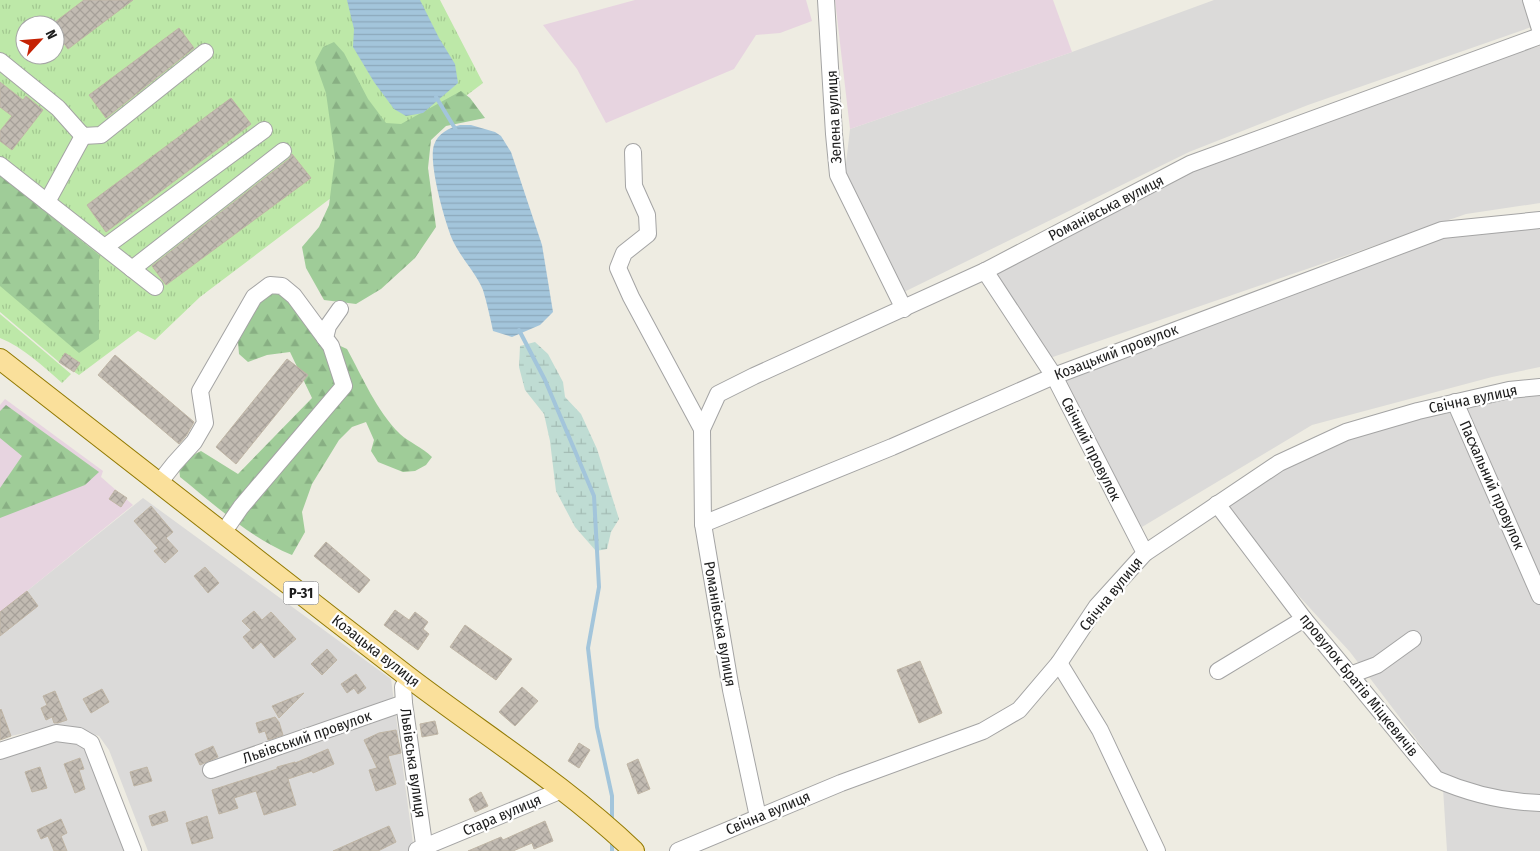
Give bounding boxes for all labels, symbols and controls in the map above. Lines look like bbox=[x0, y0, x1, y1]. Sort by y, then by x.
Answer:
north arrow bbox=[15, 15, 65, 65]
text: N bbox=[42, 27, 61, 42]
street label: Зелена вулиця bbox=[823, 70, 845, 164]
street label: Романівська вулиця bbox=[1045, 171, 1167, 245]
street label: Козацький провулок bbox=[1052, 320, 1180, 384]
street label: Свічна вулиця bbox=[1427, 381, 1519, 417]
street label: Свічний провулок bbox=[1057, 394, 1125, 504]
street label: Пасхальний провулок bbox=[1455, 418, 1529, 552]
street label: Свічна вулиця bbox=[1076, 553, 1146, 635]
street label: Романівська вулиця bbox=[700, 560, 740, 688]
road number: Р-31 bbox=[284, 582, 318, 604]
street label: провулок Братів Міцкевичів bbox=[1296, 610, 1422, 760]
street label: Козацька вулиця bbox=[328, 611, 424, 691]
street label: Львівський провулок bbox=[240, 707, 374, 767]
street label: Львівська вулиця bbox=[396, 707, 430, 819]
street label: Свічна вулиця bbox=[723, 787, 813, 839]
street label: Стара вулиця bbox=[460, 790, 544, 840]

